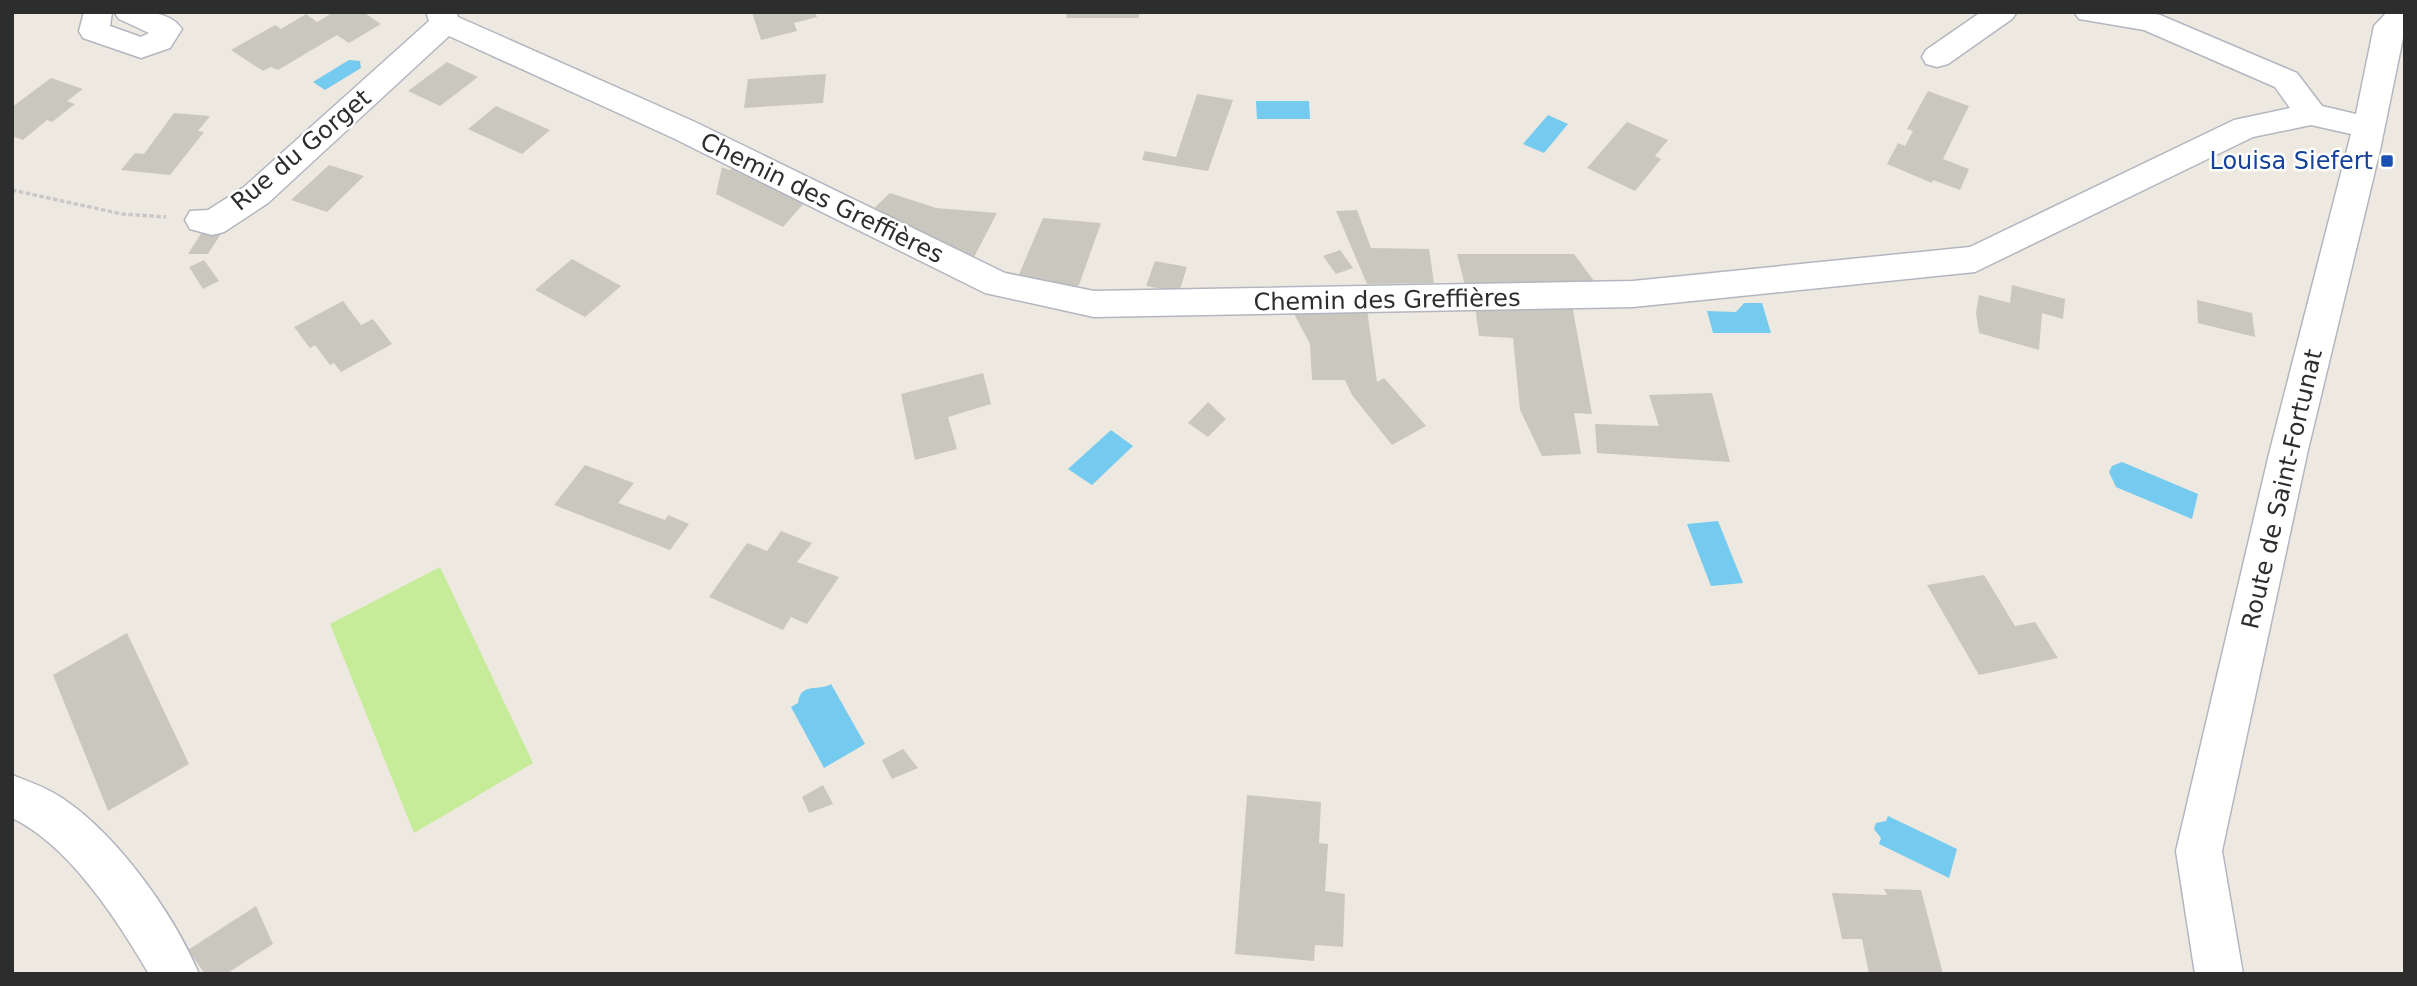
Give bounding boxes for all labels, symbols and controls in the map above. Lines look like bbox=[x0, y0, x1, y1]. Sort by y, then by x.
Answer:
street label: Rue du Gorget bbox=[226, 84, 376, 216]
street label: Chemin des Greffières bbox=[696, 127, 948, 269]
place label: Louisa Siefert bbox=[2209, 147, 2373, 175]
marker: Louisa Siefert bbox=[2379, 153, 2395, 169]
street label: Chemin des Greffières bbox=[1253, 284, 1521, 316]
street label: Route de Saint-Fortunat bbox=[2236, 346, 2328, 632]

